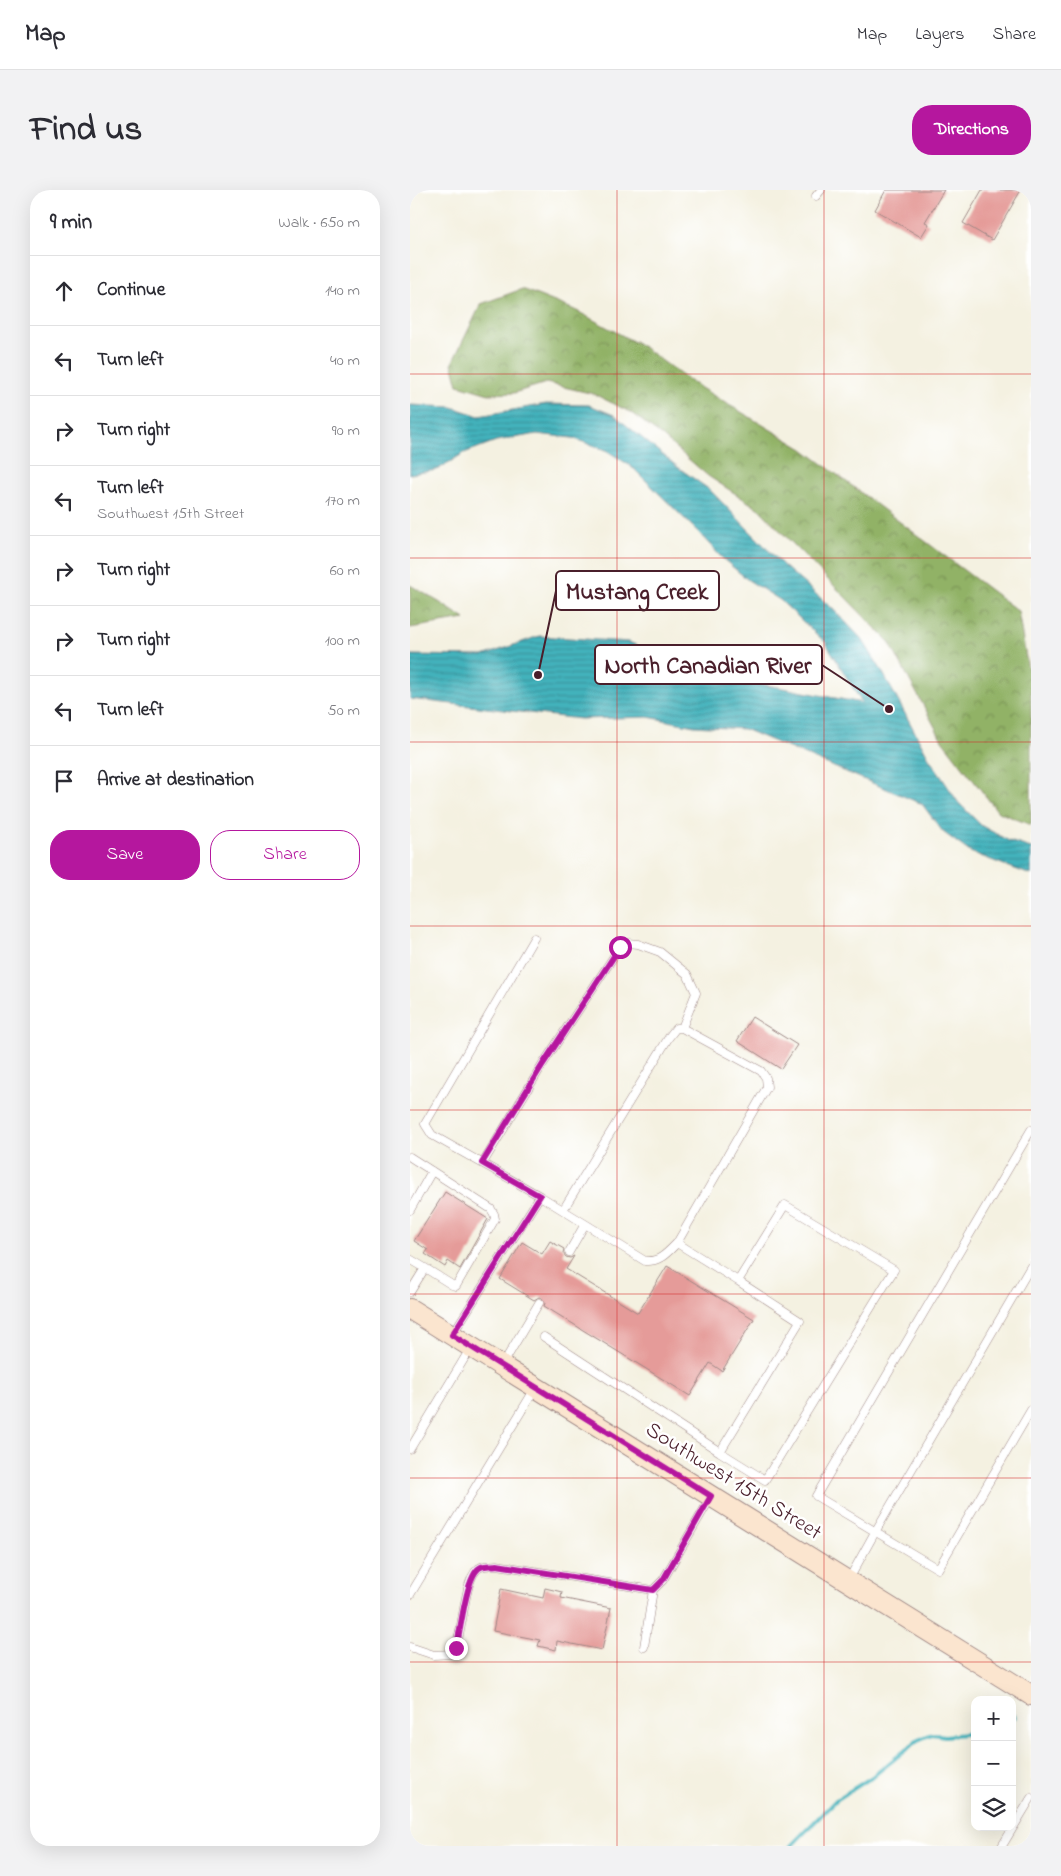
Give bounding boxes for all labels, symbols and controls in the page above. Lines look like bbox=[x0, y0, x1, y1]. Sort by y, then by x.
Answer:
text: Map bbox=[25, 17, 66, 52]
text: Map bbox=[857, 22, 887, 48]
text: Layers bbox=[915, 22, 965, 48]
text: Share bbox=[993, 22, 1036, 48]
text: Find us bbox=[30, 105, 142, 156]
button: Directions bbox=[912, 105, 1031, 155]
text: 9 min bbox=[50, 208, 92, 238]
text: Walk · 650 m bbox=[278, 211, 360, 235]
icon: ahead bbox=[50, 277, 78, 305]
text: Continue bbox=[97, 277, 165, 304]
text: 140 m bbox=[325, 279, 360, 303]
icon: left bbox=[50, 347, 78, 375]
text: Turn left bbox=[97, 347, 164, 374]
text: 40 m bbox=[330, 349, 360, 373]
icon: right bbox=[50, 417, 78, 445]
text: Turn right bbox=[97, 417, 170, 444]
text: 90 m bbox=[332, 419, 360, 443]
text: Turn left bbox=[97, 475, 164, 502]
icon: left bbox=[50, 487, 78, 515]
text: 170 m bbox=[325, 489, 360, 513]
text: Southwest 15th Street bbox=[97, 502, 244, 526]
icon: right bbox=[50, 557, 78, 585]
text: Turn right bbox=[97, 557, 170, 584]
text: 60 m bbox=[330, 559, 360, 583]
callout: Mustang Creek bbox=[556, 571, 719, 610]
text: Mustang Creek bbox=[566, 576, 709, 612]
icon: right bbox=[50, 627, 78, 655]
text: Turn right bbox=[97, 627, 170, 654]
text: 100 m bbox=[325, 629, 360, 653]
callout: North Canadian River bbox=[595, 645, 822, 684]
text: North Canadian River bbox=[605, 650, 812, 685]
icon: left bbox=[50, 697, 78, 725]
text: Turn left bbox=[97, 697, 164, 724]
text: 50 m bbox=[328, 699, 360, 723]
icon: arrive bbox=[50, 767, 78, 795]
text: Arrive at destination bbox=[97, 767, 254, 794]
button: Save bbox=[50, 830, 200, 880]
button: Share bbox=[210, 830, 360, 880]
route start bbox=[609, 936, 632, 959]
street label: Southwest 15th Street bbox=[639, 1415, 828, 1550]
route end bbox=[445, 1637, 468, 1660]
map controls bbox=[971, 1696, 1016, 1831]
button: + bbox=[971, 1696, 1016, 1741]
button: − bbox=[971, 1741, 1016, 1786]
button: layers bbox=[971, 1786, 1016, 1831]

